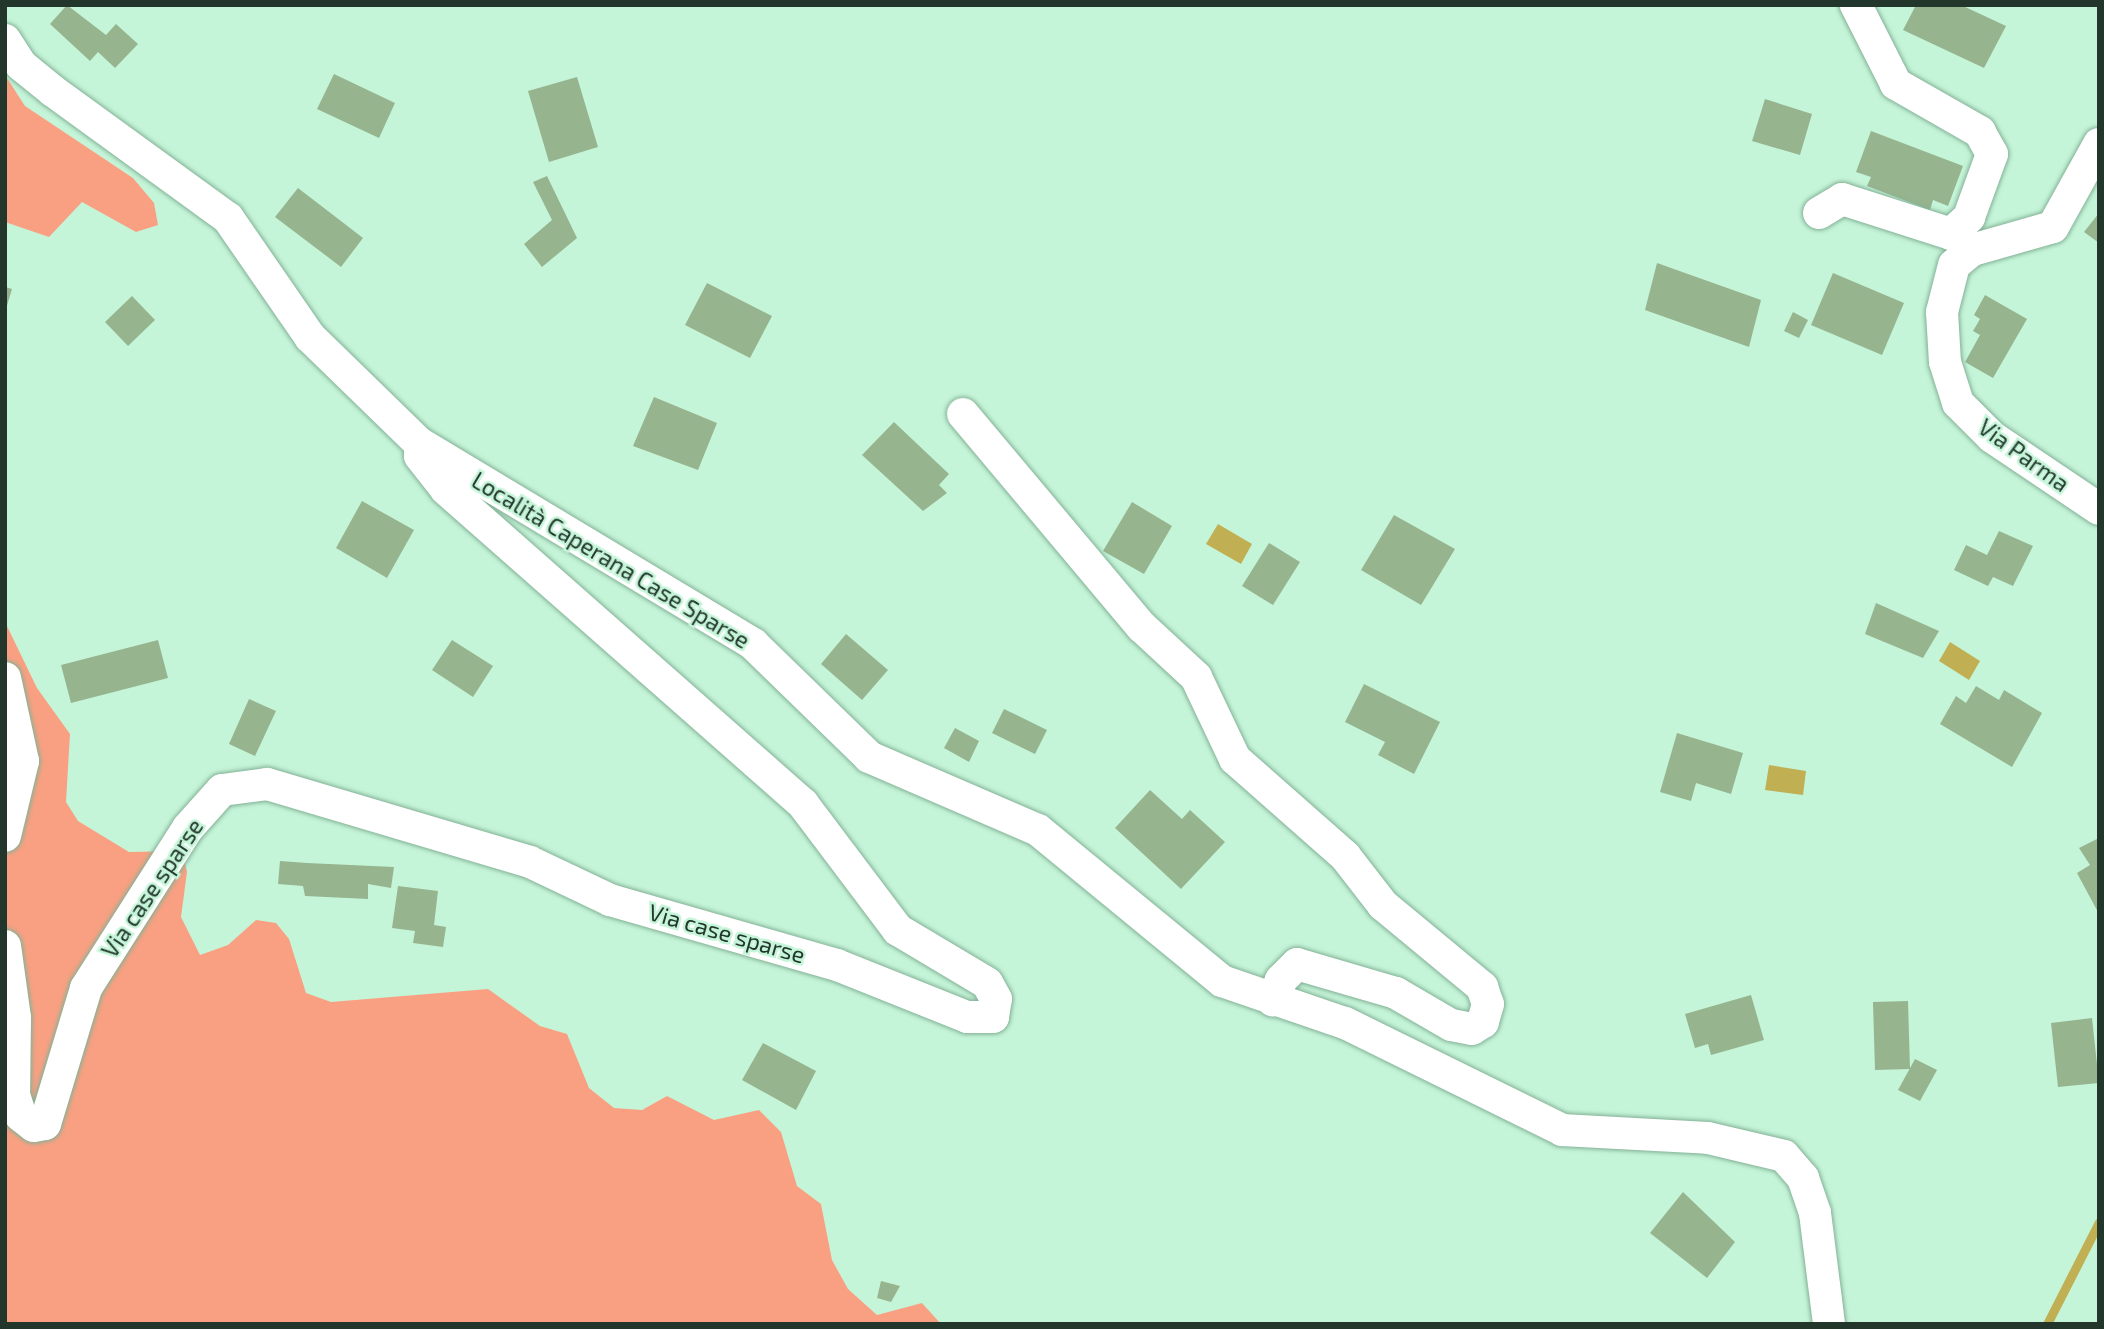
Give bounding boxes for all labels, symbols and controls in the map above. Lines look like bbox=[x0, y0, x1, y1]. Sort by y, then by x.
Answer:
street label: Via Parma bbox=[1973, 413, 2075, 497]
street label: Località Caperana Case Sparse bbox=[467, 466, 755, 654]
street label: Via case sparse bbox=[95, 813, 209, 963]
street label: Via case sparse bbox=[646, 897, 808, 969]

